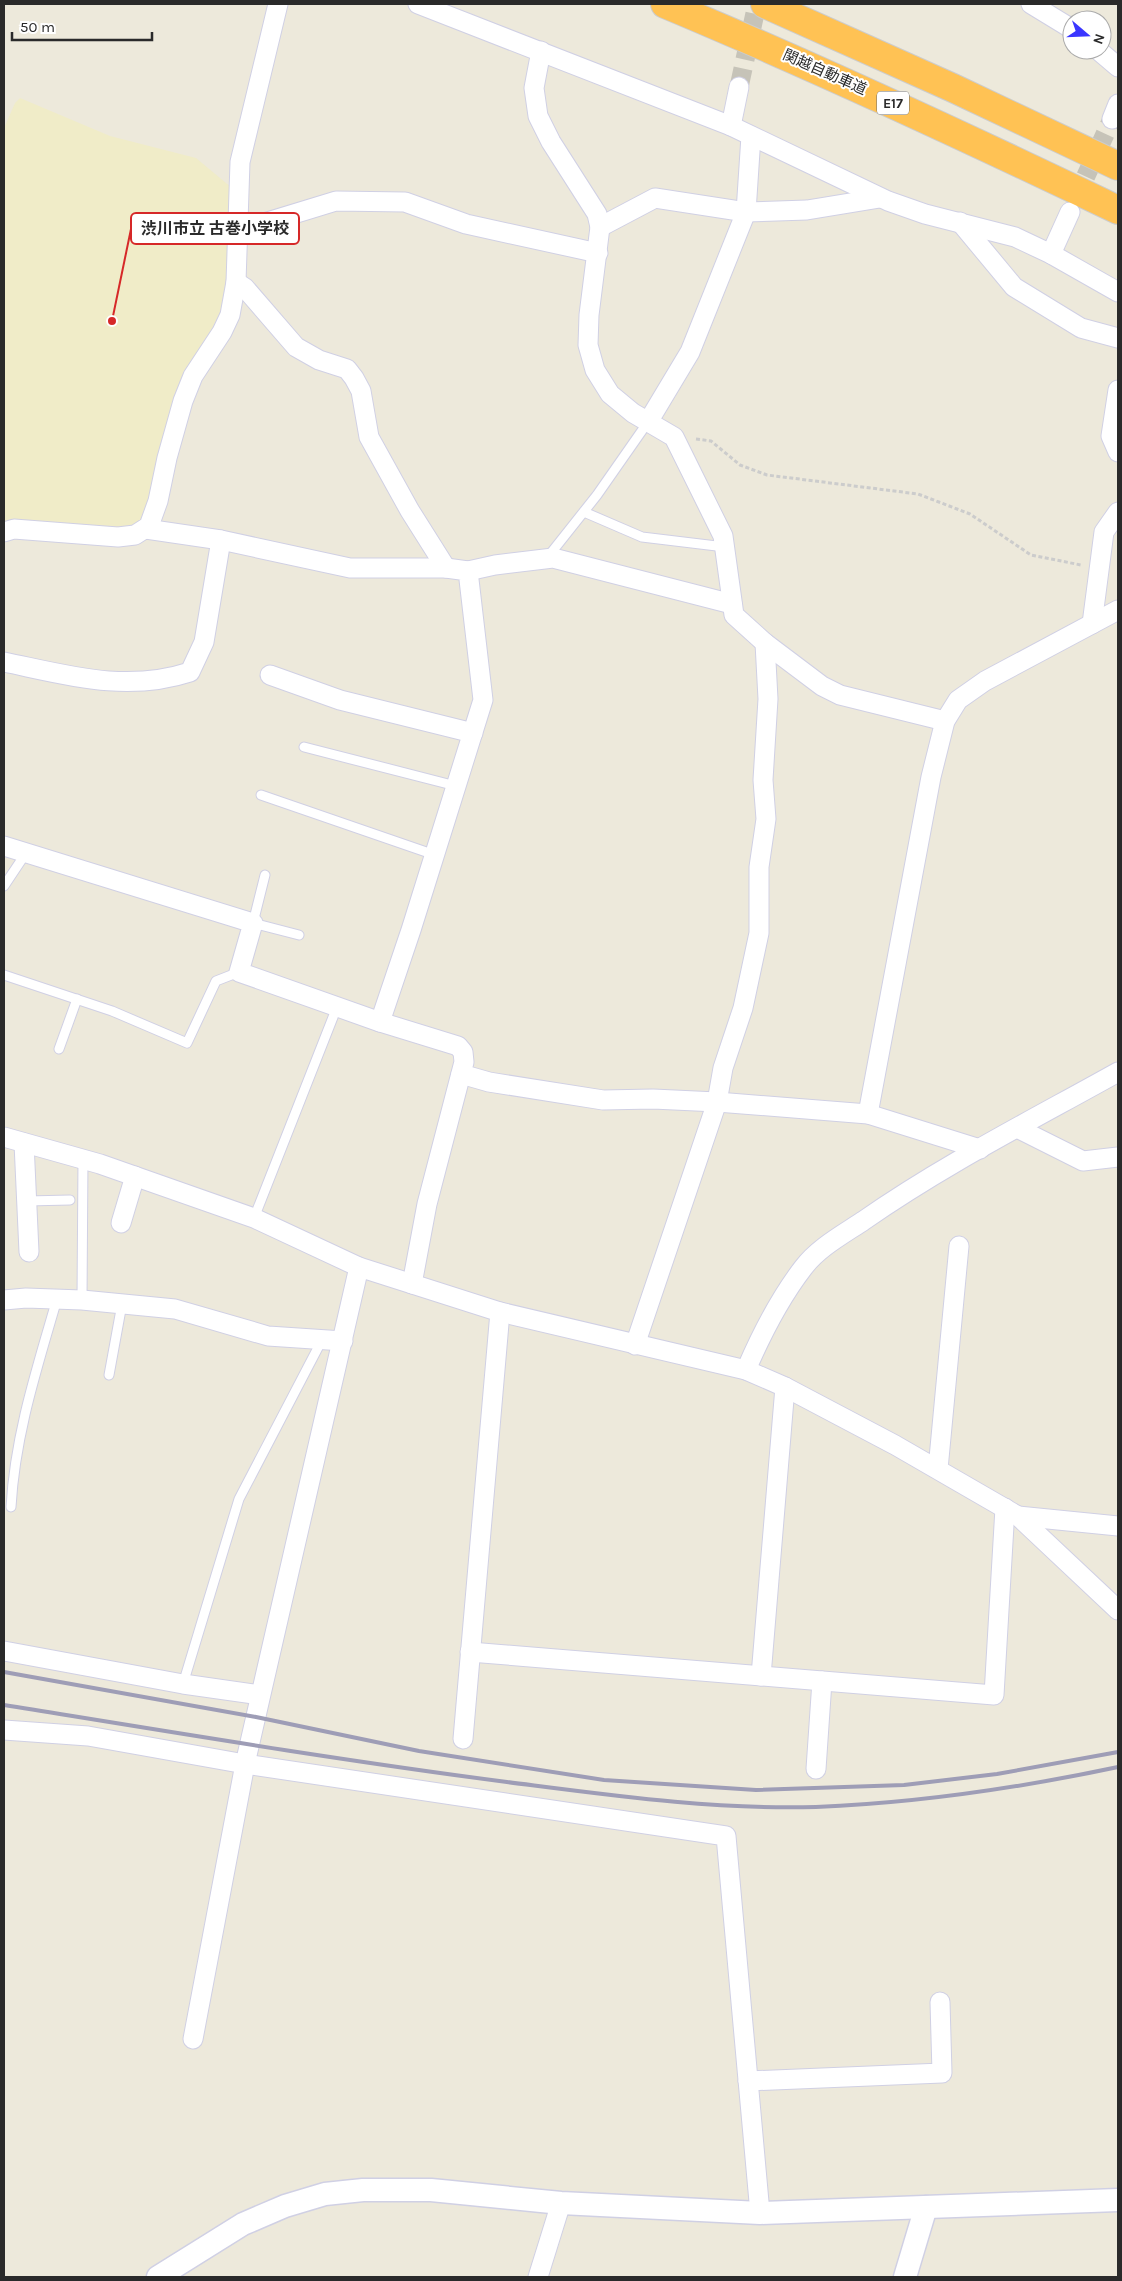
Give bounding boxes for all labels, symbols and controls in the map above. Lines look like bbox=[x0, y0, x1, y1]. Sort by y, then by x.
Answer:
scale bar bbox=[12, 10, 152, 42]
north arrow bbox=[1062, 10, 1112, 60]
text: 50 m bbox=[20, 18, 55, 36]
text: N bbox=[1089, 32, 1108, 47]
street label: 関越自動車道 bbox=[780, 45, 870, 99]
road number: E17 bbox=[877, 92, 909, 115]
callout: 渋川市立 古巻小学校 bbox=[131, 213, 299, 244]
text: 渋川市立 古巻小学校 bbox=[141, 219, 289, 238]

